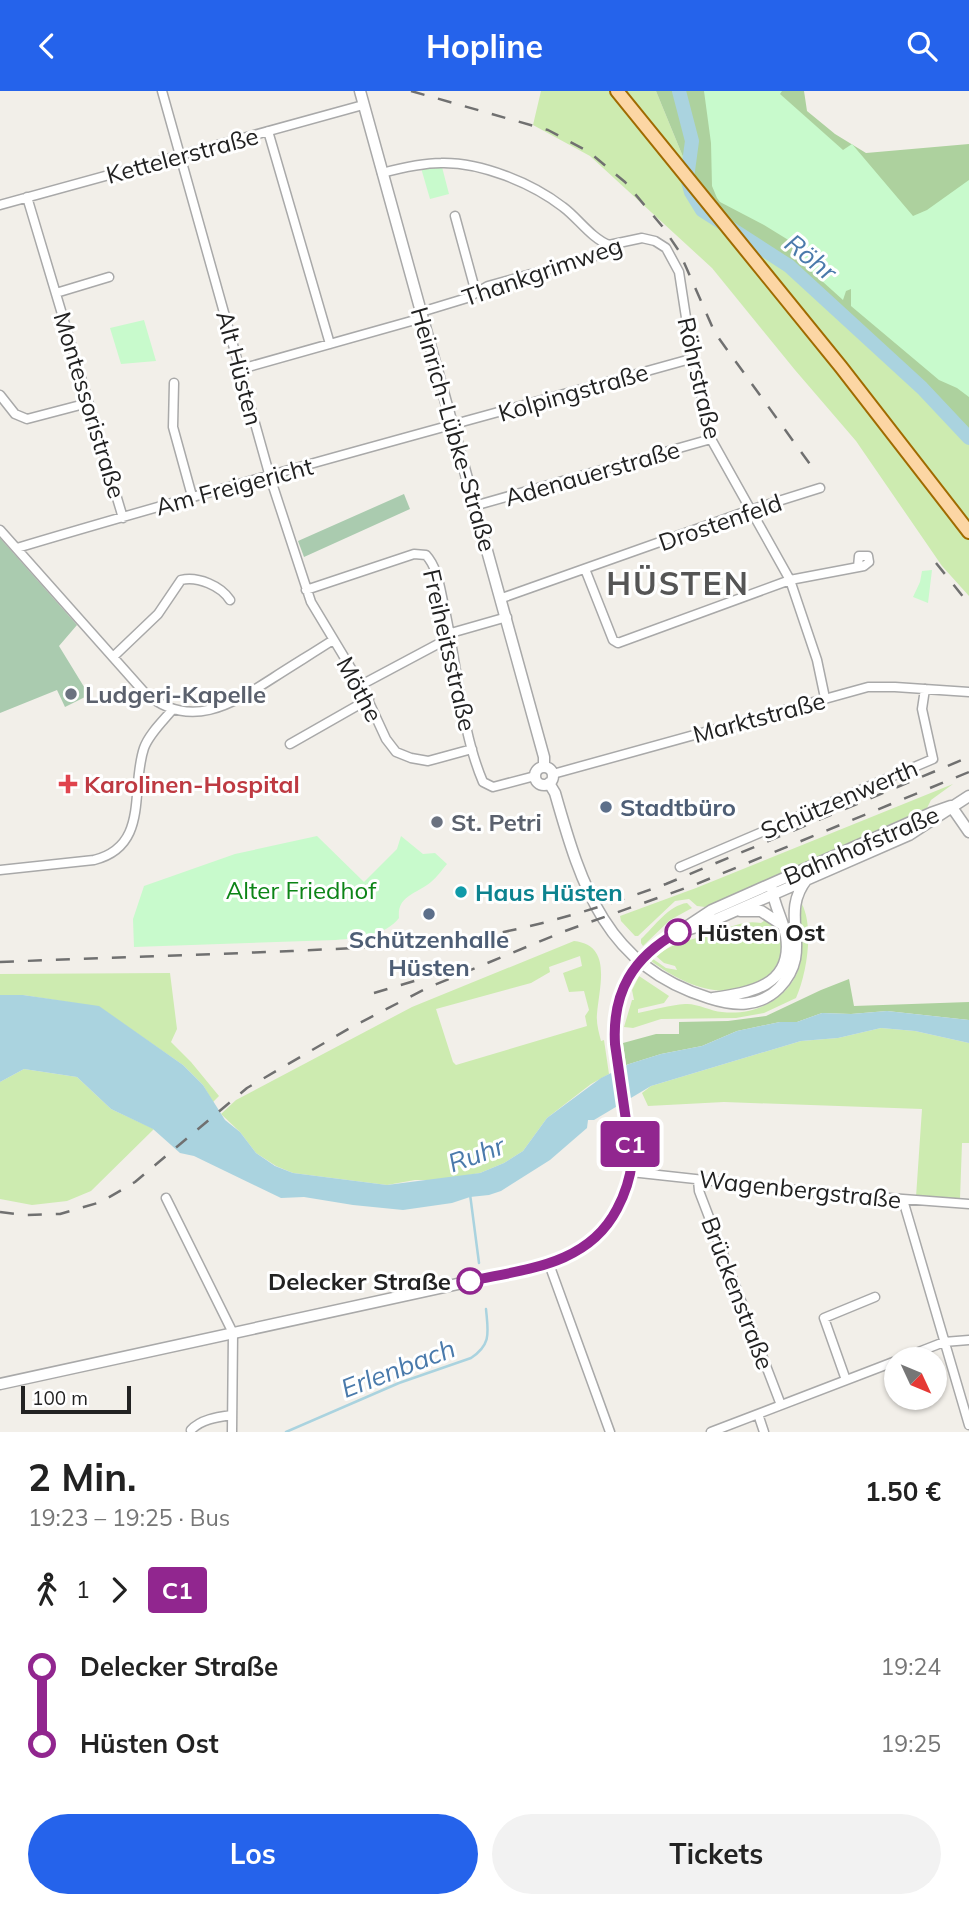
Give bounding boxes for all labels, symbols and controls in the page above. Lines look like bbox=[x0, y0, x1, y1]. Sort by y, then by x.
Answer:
text: Hopline bbox=[426, 26, 543, 66]
icon: back bbox=[28, 27, 66, 65]
icon: search bbox=[903, 27, 941, 65]
street label: Kettelerstraße bbox=[103, 120, 261, 190]
water label: Röhr bbox=[778, 226, 845, 289]
street label: Thankgrimweg bbox=[458, 230, 626, 312]
street label: Heinrich-Lübke-Straße bbox=[405, 303, 503, 555]
street label: Alt Hüsten bbox=[210, 307, 270, 429]
street label: Montessoristraße bbox=[47, 308, 133, 502]
street label: Röhrstraße bbox=[671, 314, 729, 442]
street label: Kolpingstraße bbox=[495, 356, 651, 428]
street label: Adenauerstraße bbox=[501, 434, 683, 512]
street label: Am Freigericht bbox=[152, 451, 316, 521]
street label: Drostenfeld bbox=[654, 487, 786, 557]
district label: HÜSTEN bbox=[606, 563, 750, 603]
street label: Freiheitsstraße bbox=[417, 566, 483, 734]
street label: Möthe bbox=[330, 651, 390, 727]
place label: Ludgeri-Kapelle bbox=[85, 679, 266, 709]
street label: Marktstraße bbox=[690, 685, 828, 749]
marker: Ludgeri-Kapelle bbox=[63, 686, 79, 702]
street label: Schützenwerth bbox=[756, 752, 922, 846]
place label: Karolinen-Hospital bbox=[84, 769, 300, 799]
marker: Karolinen-Hospital bbox=[58, 774, 78, 794]
place label: Stadtbüro bbox=[620, 792, 736, 822]
marker: Stadtbüro bbox=[598, 799, 614, 815]
street label: Bahnhofstraße bbox=[779, 799, 943, 891]
place label: St. Petri bbox=[451, 807, 542, 837]
marker: St. Petri bbox=[429, 814, 445, 830]
park label: Alter Friedhof bbox=[226, 875, 377, 905]
place label: Haus Hüsten bbox=[475, 877, 623, 907]
marker: Haus Hüsten bbox=[453, 884, 469, 900]
marker: Schützenhalle Hüsten bbox=[421, 906, 437, 922]
place label: Hüsten Ost bbox=[697, 917, 825, 947]
marker: Hüsten Ost bbox=[665, 919, 691, 945]
place label: Schützenhalle Hüsten bbox=[349, 924, 509, 982]
line badge: C1 bbox=[598, 1121, 662, 1167]
water label: Ruhr bbox=[443, 1128, 510, 1179]
text: C1 bbox=[615, 1129, 645, 1159]
street label: Wagenbergstraße bbox=[697, 1163, 903, 1215]
street label: Brückenstraße bbox=[695, 1212, 781, 1374]
place label: Delecker Straße bbox=[268, 1266, 451, 1296]
marker: Delecker Straße bbox=[457, 1268, 483, 1294]
water label: Erlenbach bbox=[336, 1331, 460, 1405]
north arrow bbox=[884, 1347, 947, 1411]
map controls bbox=[884, 1347, 947, 1410]
scale bar bbox=[21, 1383, 131, 1415]
text: 100 m bbox=[32, 1386, 88, 1410]
text: 2 Min. bbox=[28, 1453, 137, 1501]
text: 1.50 € bbox=[865, 1475, 941, 1508]
text: 19:23 – 19:25 · Bus bbox=[28, 1503, 230, 1532]
icon: walk bbox=[28, 1571, 66, 1609]
icon: forward bbox=[100, 1571, 138, 1609]
text: 1 bbox=[76, 1575, 90, 1604]
text: C1 bbox=[162, 1575, 193, 1605]
text: Delecker Straße bbox=[80, 1650, 278, 1683]
text: 19:24 bbox=[881, 1652, 941, 1681]
text: Hüsten Ost bbox=[80, 1727, 219, 1760]
text: 19:25 bbox=[881, 1729, 941, 1758]
button: Los bbox=[28, 1814, 478, 1894]
button: Tickets bbox=[492, 1814, 941, 1894]

